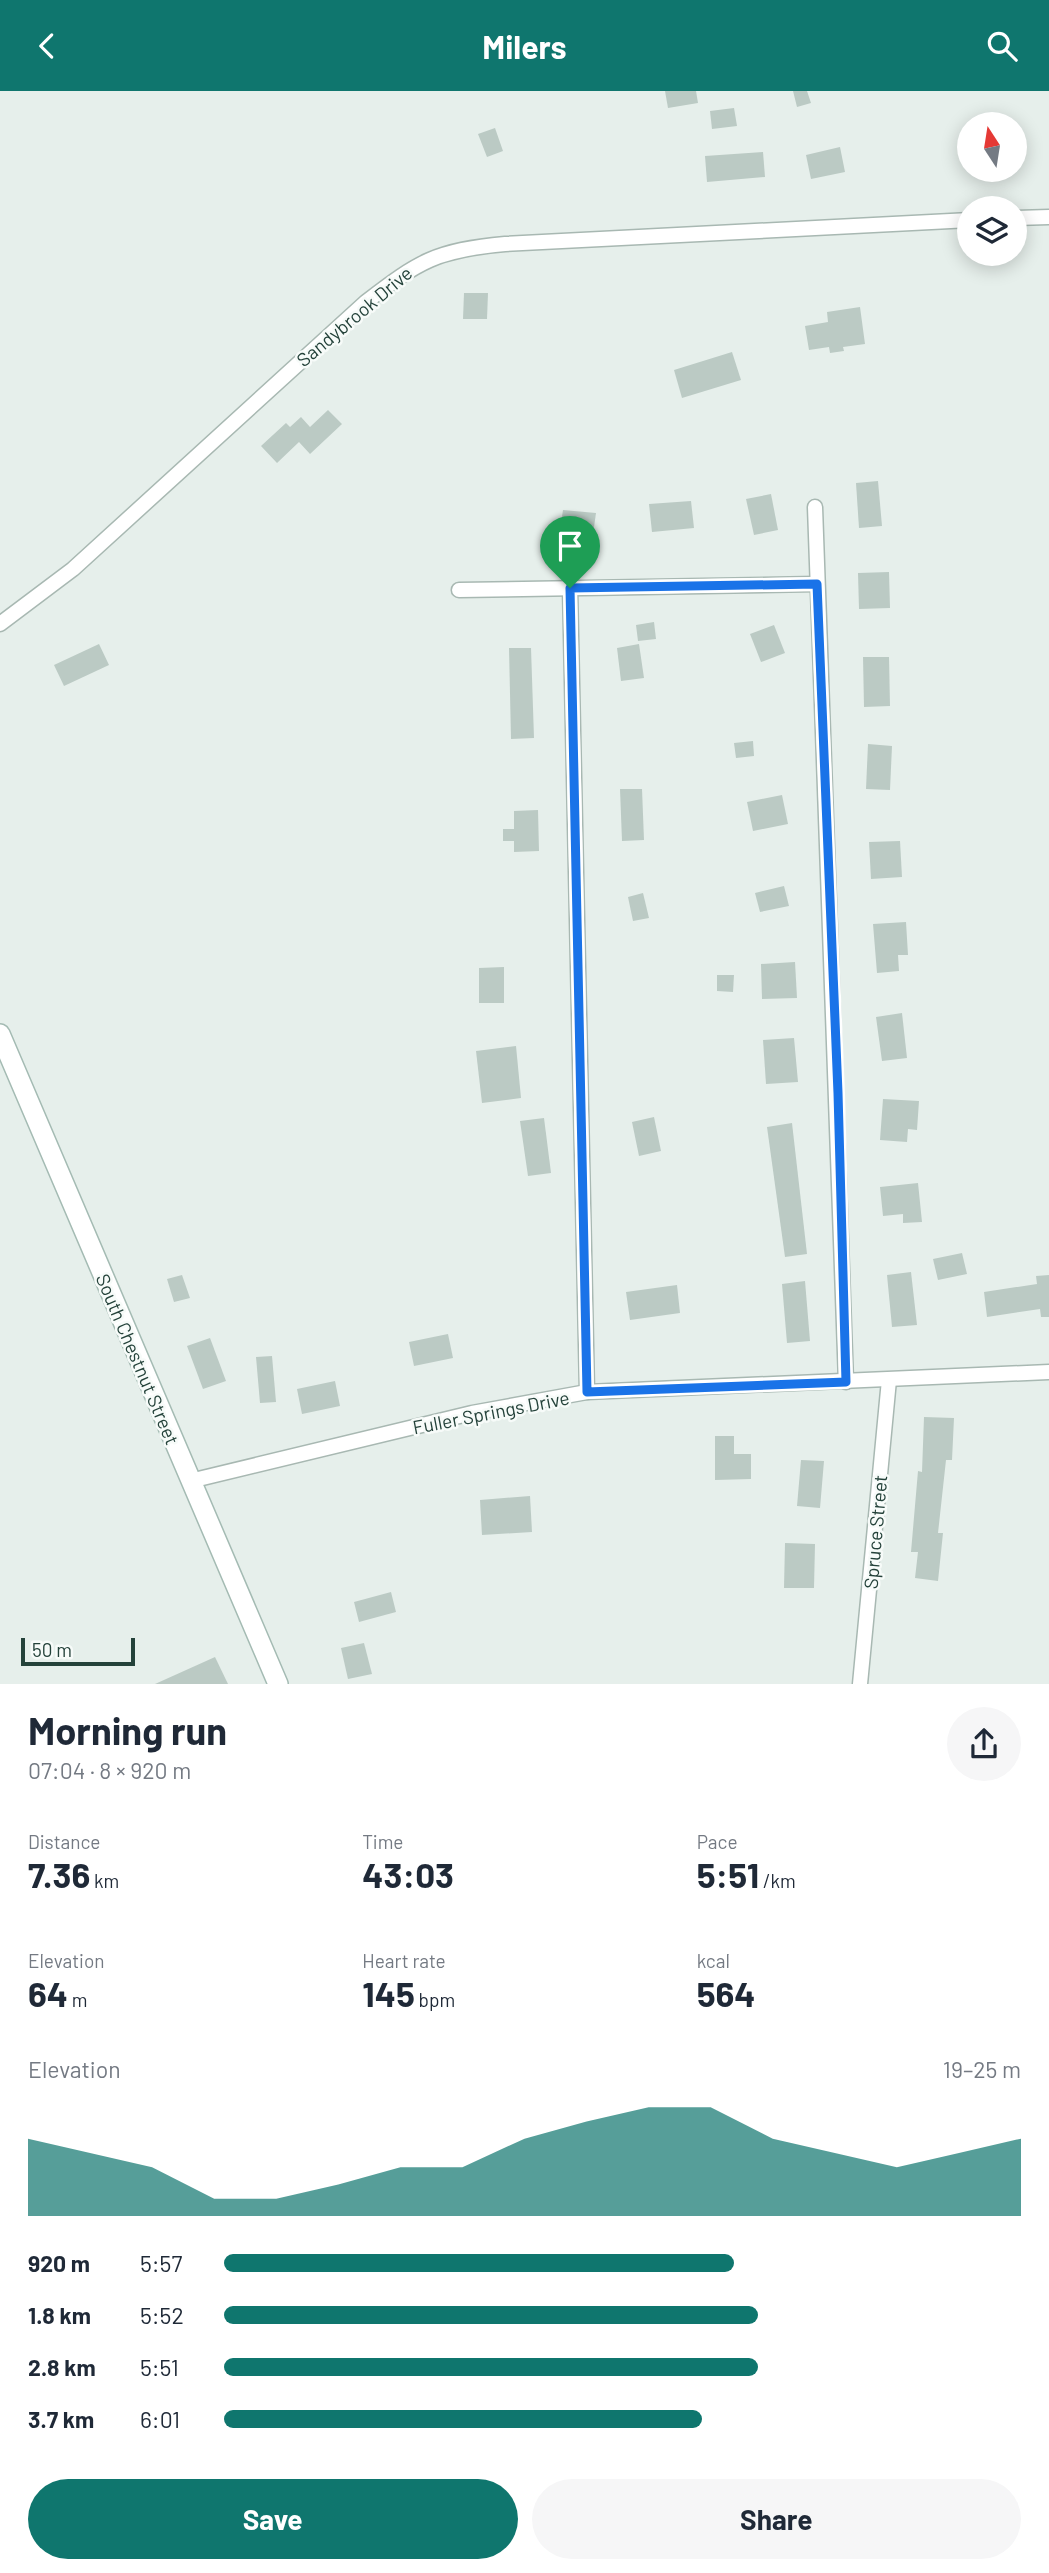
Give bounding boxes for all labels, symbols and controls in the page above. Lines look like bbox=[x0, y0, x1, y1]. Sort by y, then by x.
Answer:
icon: back bbox=[28, 27, 66, 65]
text: Milers bbox=[482, 27, 567, 65]
icon: search bbox=[983, 27, 1021, 65]
north arrow bbox=[957, 112, 1027, 182]
map controls bbox=[957, 112, 1027, 266]
button: layers bbox=[957, 196, 1027, 266]
street label: Sandybrook Drive bbox=[292, 261, 416, 371]
pin bbox=[540, 516, 600, 588]
icon: arrive bbox=[551, 527, 589, 565]
street label: South Chestnut Street bbox=[92, 1270, 184, 1448]
street label: Fuller Springs Drive bbox=[411, 1386, 571, 1438]
street label: Spruce Street bbox=[859, 1474, 891, 1590]
scale bar bbox=[21, 1635, 135, 1667]
text: 50 m bbox=[32, 1638, 72, 1661]
text: Morning run bbox=[28, 1707, 227, 1753]
button: share bbox=[947, 1707, 1021, 1781]
text: 07:04 · 8 × 920 m bbox=[28, 1756, 191, 1784]
text: Distance bbox=[28, 1830, 100, 1853]
text: Time bbox=[362, 1830, 403, 1853]
text: Pace bbox=[697, 1830, 738, 1853]
text: 7.36 bbox=[28, 1853, 90, 1895]
text: 43:03 bbox=[362, 1853, 454, 1895]
text: 5:51 bbox=[697, 1853, 759, 1895]
text: km bbox=[90, 1869, 119, 1892]
text: /km bbox=[759, 1869, 796, 1892]
text: Elevation bbox=[28, 1949, 105, 1972]
text: Heart rate bbox=[362, 1949, 446, 1972]
text: kcal bbox=[697, 1949, 730, 1972]
text: 64 bbox=[28, 1972, 68, 2014]
text: 145 bbox=[362, 1972, 415, 2014]
text: 564 bbox=[697, 1972, 756, 2014]
text: m bbox=[68, 1988, 88, 2011]
text: bpm bbox=[415, 1988, 455, 2011]
text: Elevation bbox=[28, 2055, 121, 2083]
text: 19–25 m bbox=[943, 2055, 1021, 2083]
text: 920 m bbox=[28, 2249, 90, 2277]
text: 5:57 bbox=[140, 2249, 182, 2277]
text: 1.8 km bbox=[28, 2301, 91, 2329]
text: 5:52 bbox=[140, 2301, 184, 2329]
text: 2.8 km bbox=[28, 2353, 96, 2381]
text: 5:51 bbox=[140, 2353, 179, 2381]
text: 3.7 km bbox=[28, 2405, 94, 2433]
text: 6:01 bbox=[140, 2405, 180, 2433]
button: Save bbox=[28, 2479, 518, 2559]
button: Share bbox=[532, 2479, 1021, 2559]

